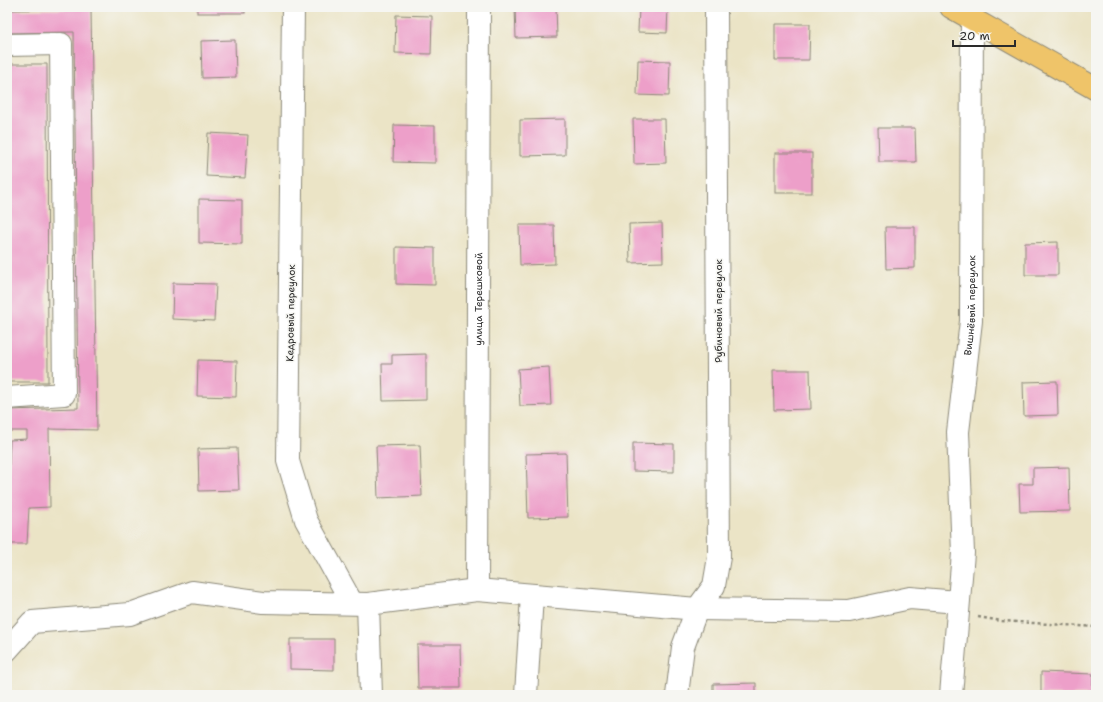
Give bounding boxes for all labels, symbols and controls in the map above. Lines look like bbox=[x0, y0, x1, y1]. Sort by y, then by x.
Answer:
scale bar bbox=[953, 22, 1015, 48]
text: 20 m bbox=[959, 28, 990, 44]
street label: улица Терешковой bbox=[472, 252, 485, 346]
street label: Вишнёвый переулок bbox=[961, 254, 978, 356]
street label: Рубиновый переулок bbox=[712, 259, 725, 363]
street label: Кедровый переулок bbox=[283, 264, 298, 362]

